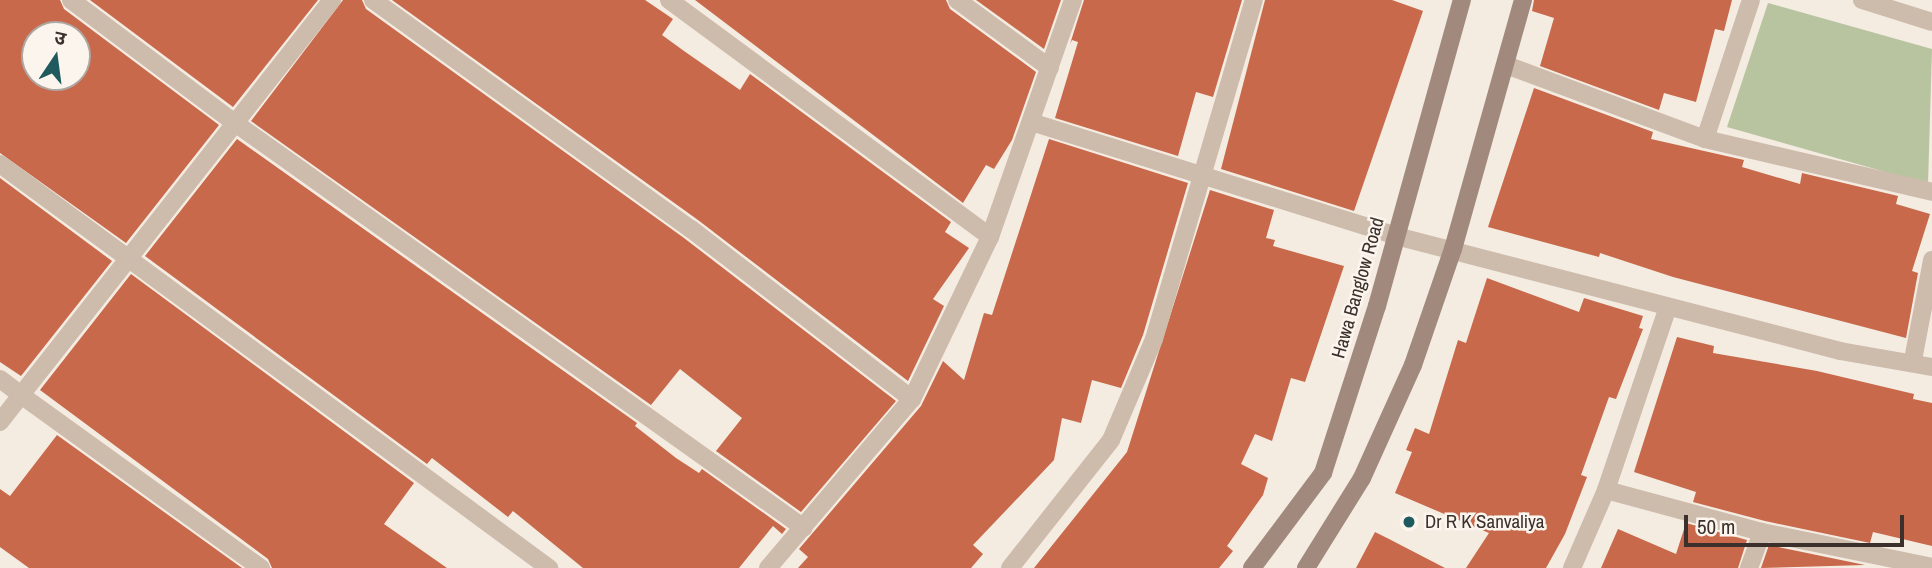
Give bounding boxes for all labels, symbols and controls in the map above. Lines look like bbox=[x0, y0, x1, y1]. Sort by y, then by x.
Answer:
north arrow bbox=[21, 21, 91, 91]
text: उ bbox=[52, 24, 69, 51]
street label: Hawa Banglow Road bbox=[1327, 215, 1389, 361]
scale bar bbox=[1687, 502, 1908, 546]
place label: Dr R K Sanvaliya bbox=[1425, 511, 1544, 533]
marker: Dr R K Sanvaliya bbox=[1399, 512, 1419, 532]
text: 50 m bbox=[1697, 512, 1735, 541]

